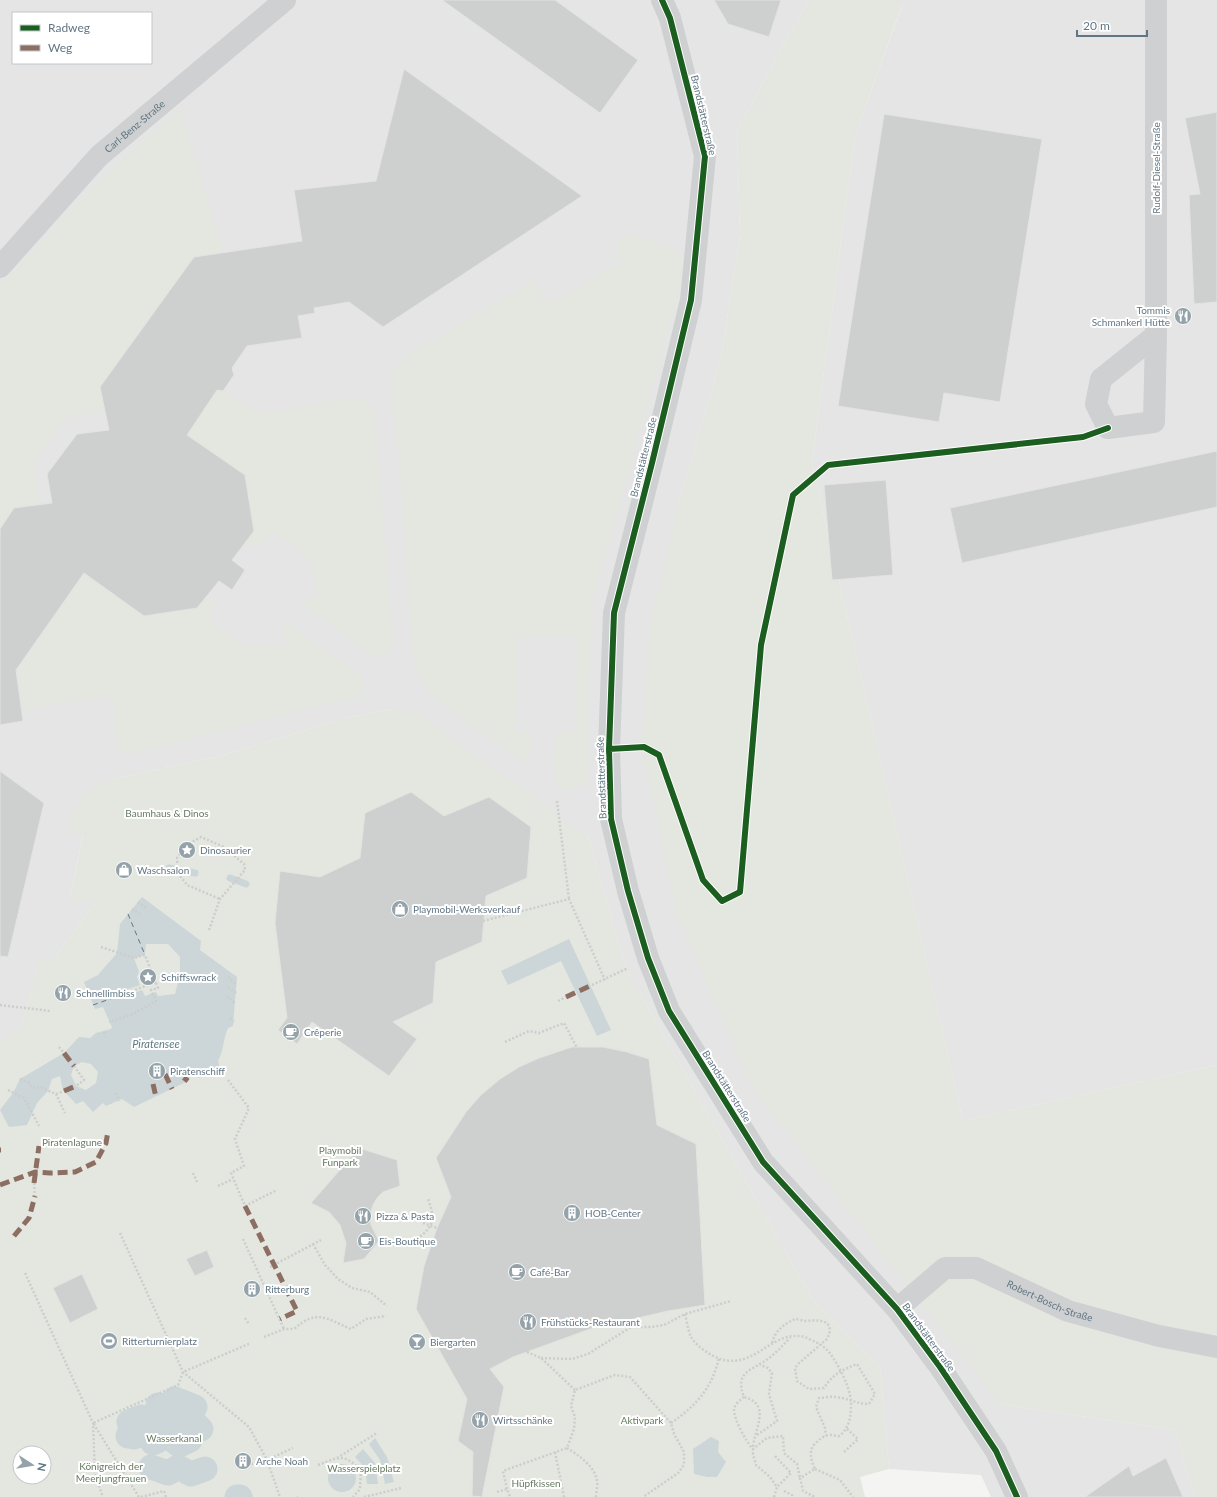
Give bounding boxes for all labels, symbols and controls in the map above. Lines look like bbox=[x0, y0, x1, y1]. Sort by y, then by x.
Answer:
legend bbox=[12, 12, 152, 64]
scale bar bbox=[1077, 12, 1147, 38]
text: 20 m bbox=[1083, 18, 1110, 33]
text: Radweg bbox=[48, 20, 90, 35]
text: Weg bbox=[48, 40, 72, 55]
street label: Brandstätterstraße bbox=[689, 74, 719, 156]
street label: Carl-Benz-Straße bbox=[102, 97, 167, 155]
street label: Rudolf-Diesel-Straße bbox=[1150, 122, 1162, 214]
place label: Tommis Schmankerl Hütte bbox=[1092, 304, 1170, 328]
restaurant icon: Tommis Schmankerl Hütte bbox=[1173, 306, 1193, 326]
street label: Brandstätterstraße bbox=[627, 416, 659, 498]
street label: Brandstätterstraße bbox=[594, 737, 608, 819]
park label: Baumhaus & Dinos bbox=[125, 807, 209, 819]
place icon: Dinosaurier bbox=[177, 840, 197, 860]
place label: Dinosaurier bbox=[200, 844, 251, 856]
shop icon: Waschsalon bbox=[114, 860, 134, 880]
place label: Waschsalon bbox=[137, 864, 189, 876]
shop icon: Playmobil-Werksverkauf bbox=[390, 899, 410, 919]
place label: Playmobil-Werksverkauf bbox=[413, 903, 521, 915]
place icon: Schiffswrack bbox=[138, 967, 158, 987]
place label: Schiffswrack bbox=[161, 971, 217, 983]
restaurant icon: Schnellimbiss bbox=[53, 983, 73, 1003]
place label: Schnellimbiss bbox=[76, 987, 135, 999]
cafe icon: Crêperie bbox=[281, 1022, 301, 1042]
place label: Crêperie bbox=[304, 1026, 342, 1038]
water label: Piratensee bbox=[132, 1037, 180, 1050]
street label: Brandstätterstraße bbox=[700, 1048, 754, 1124]
building icon: Piratenschiff bbox=[147, 1061, 167, 1081]
place label: Piratenschiff bbox=[170, 1065, 225, 1077]
park label: Piratenlagune bbox=[42, 1136, 102, 1148]
park label: Playmobil Funpark bbox=[319, 1144, 361, 1168]
building icon: HOB-Center bbox=[562, 1203, 582, 1223]
restaurant icon: Pizza & Pasta bbox=[353, 1206, 373, 1226]
place label: HOB-Center bbox=[585, 1207, 641, 1219]
place label: Pizza & Pasta bbox=[376, 1210, 434, 1222]
cafe icon: Eis-Boutique bbox=[356, 1231, 376, 1251]
place label: Eis-Boutique bbox=[379, 1235, 435, 1247]
cafe icon: Café-Bar bbox=[507, 1262, 527, 1282]
place label: Café-Bar bbox=[530, 1266, 569, 1278]
street label: Robert-Bosch-Straße bbox=[1005, 1277, 1094, 1324]
building icon: Ritterburg bbox=[242, 1279, 262, 1299]
place label: Ritterburg bbox=[265, 1283, 309, 1295]
street label: Brandstätterstraße bbox=[900, 1300, 958, 1374]
restaurant icon: Frühstücks-Restaurant bbox=[518, 1312, 538, 1332]
place label: Frühstücks-Restaurant bbox=[541, 1316, 640, 1328]
sports icon: Ritterturnierplatz bbox=[99, 1331, 119, 1351]
bar icon: Biergarten bbox=[407, 1332, 427, 1352]
place label: Ritterturnierplatz bbox=[122, 1335, 197, 1347]
place label: Biergarten bbox=[430, 1336, 476, 1348]
restaurant icon: Wirtsschänke bbox=[470, 1410, 490, 1430]
place label: Wirtsschänke bbox=[493, 1414, 553, 1426]
park label: Aktivpark bbox=[621, 1414, 664, 1426]
park label: Wasserkanal bbox=[146, 1432, 202, 1444]
north arrow bbox=[12, 1445, 52, 1485]
building icon: Arche Noah bbox=[233, 1451, 253, 1471]
place label: Arche Noah bbox=[256, 1455, 308, 1467]
park label: Königreich der Meerjungfrauen bbox=[76, 1460, 146, 1484]
text: N bbox=[35, 1462, 50, 1473]
park label: Wasserspielplatz bbox=[327, 1462, 401, 1474]
park label: Hüpfkissen bbox=[511, 1477, 561, 1489]

